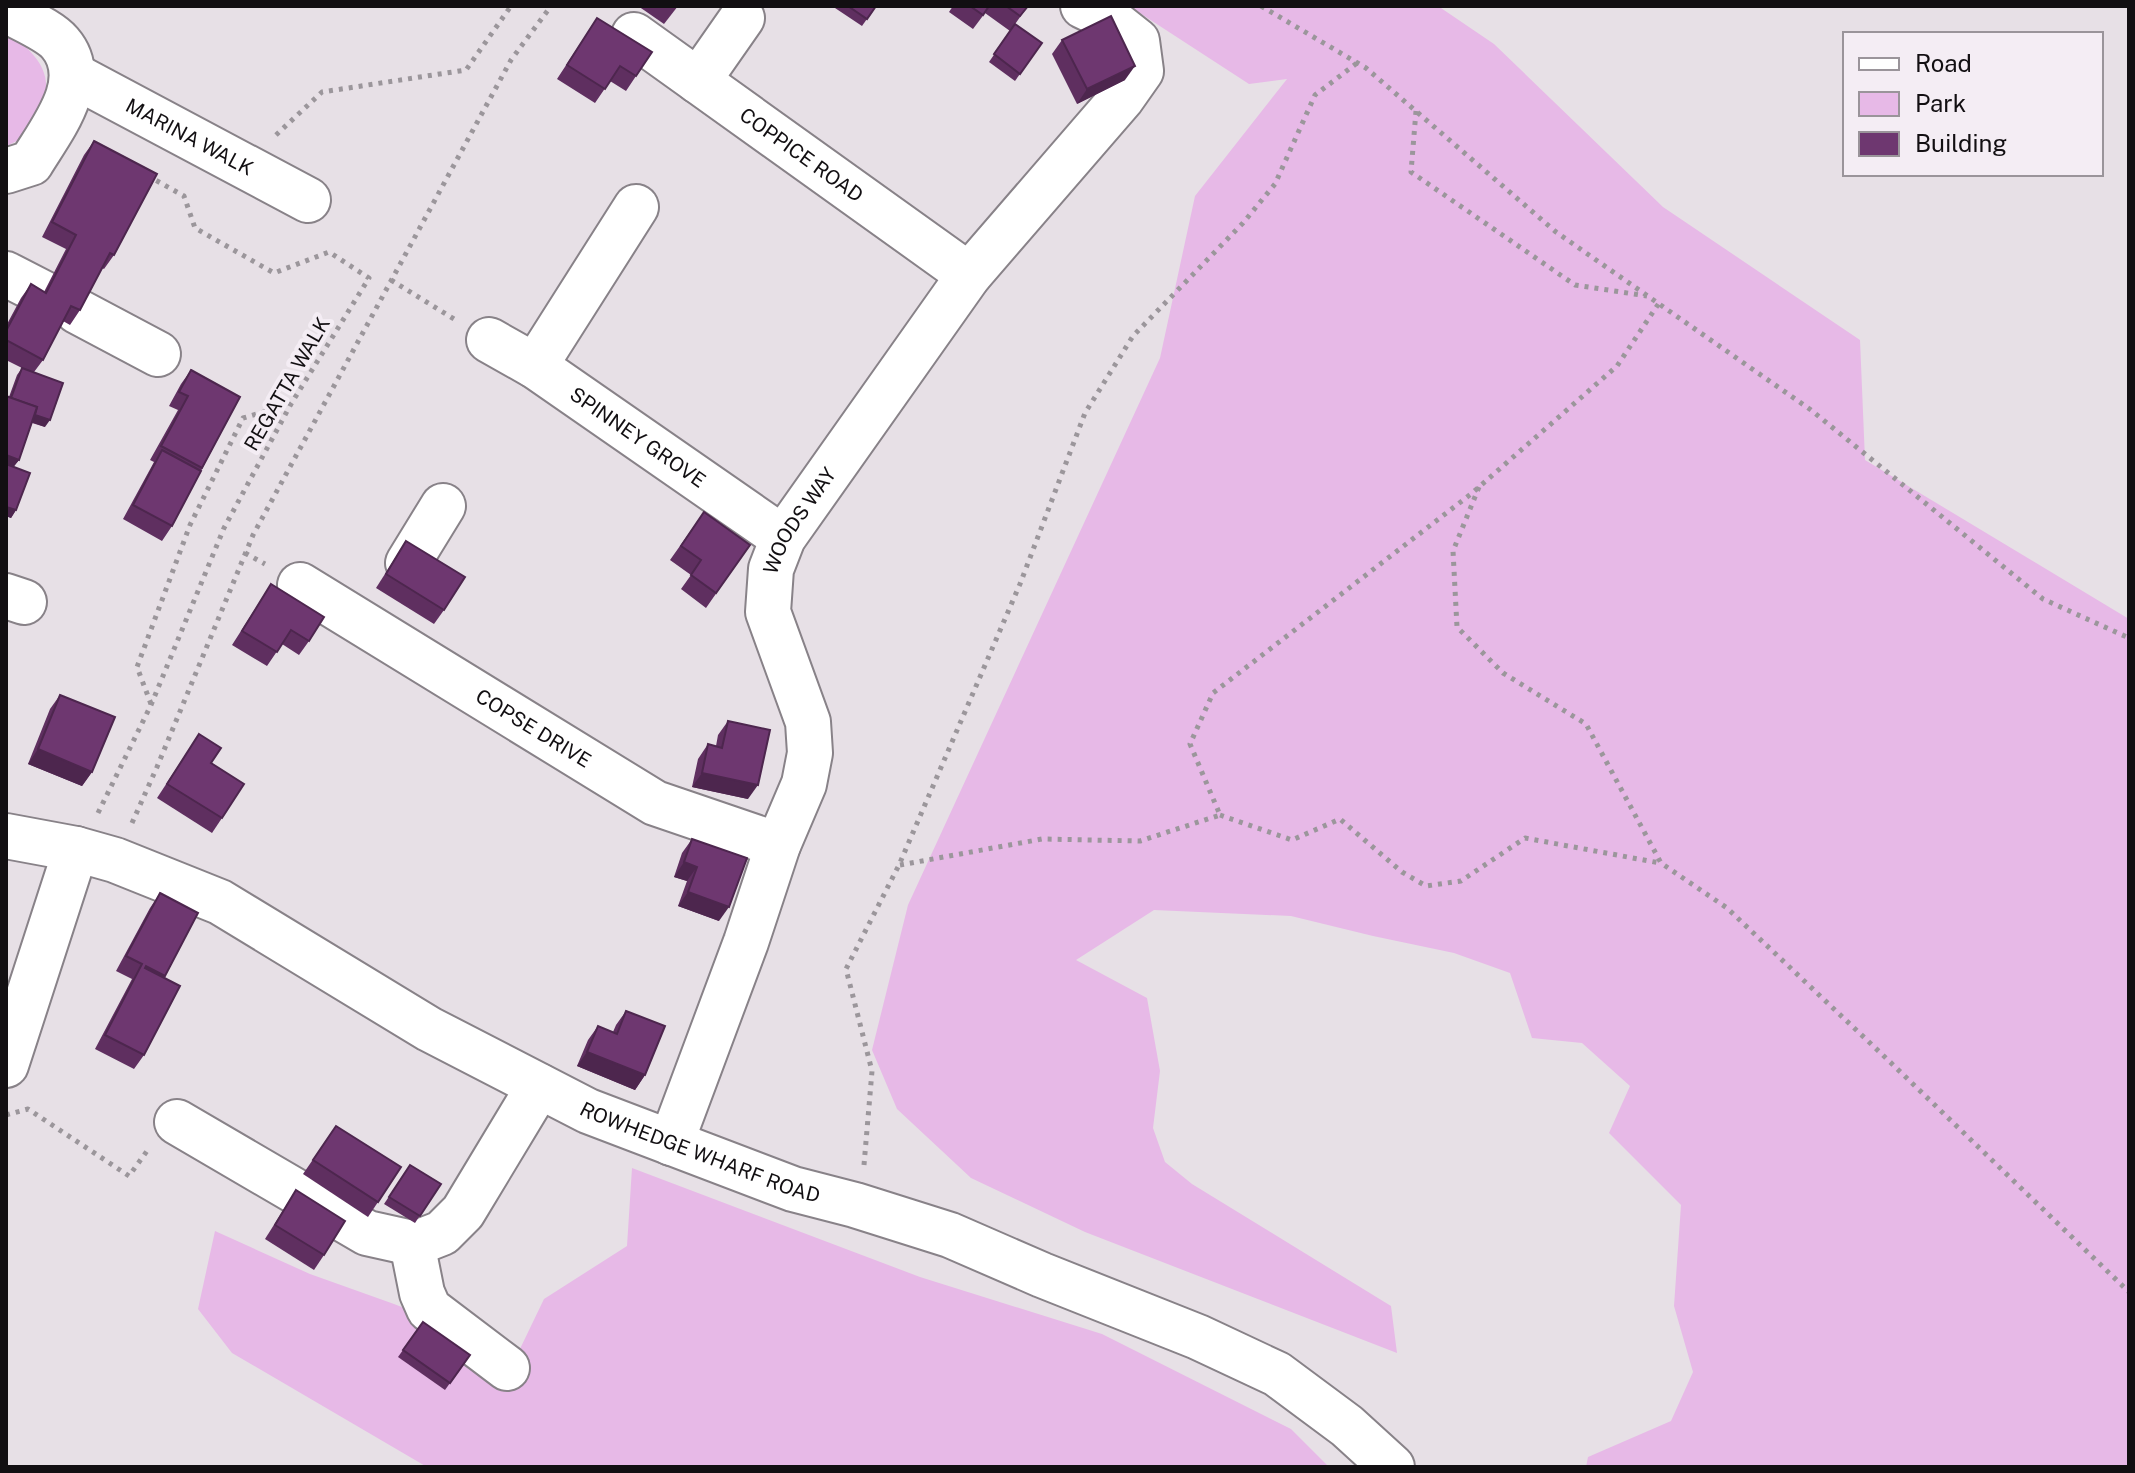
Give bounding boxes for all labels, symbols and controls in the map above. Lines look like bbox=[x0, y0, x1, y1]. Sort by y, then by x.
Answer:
legend bbox=[1843, 32, 2103, 176]
text: Road bbox=[1915, 49, 1972, 77]
text: Park bbox=[1915, 89, 1966, 117]
street label: MARINA WALK bbox=[122, 93, 257, 181]
street label: COPPICE ROAD bbox=[735, 103, 868, 207]
text: Building bbox=[1915, 129, 2007, 157]
street label: REGATTA WALK bbox=[239, 313, 335, 455]
street label: SPINNEY GROVE bbox=[565, 382, 710, 493]
street label: WOODS WAY bbox=[758, 463, 841, 577]
street label: COPSE DRIVE bbox=[471, 684, 596, 773]
street label: ROWHEDGE WHARF ROAD bbox=[576, 1097, 823, 1208]

